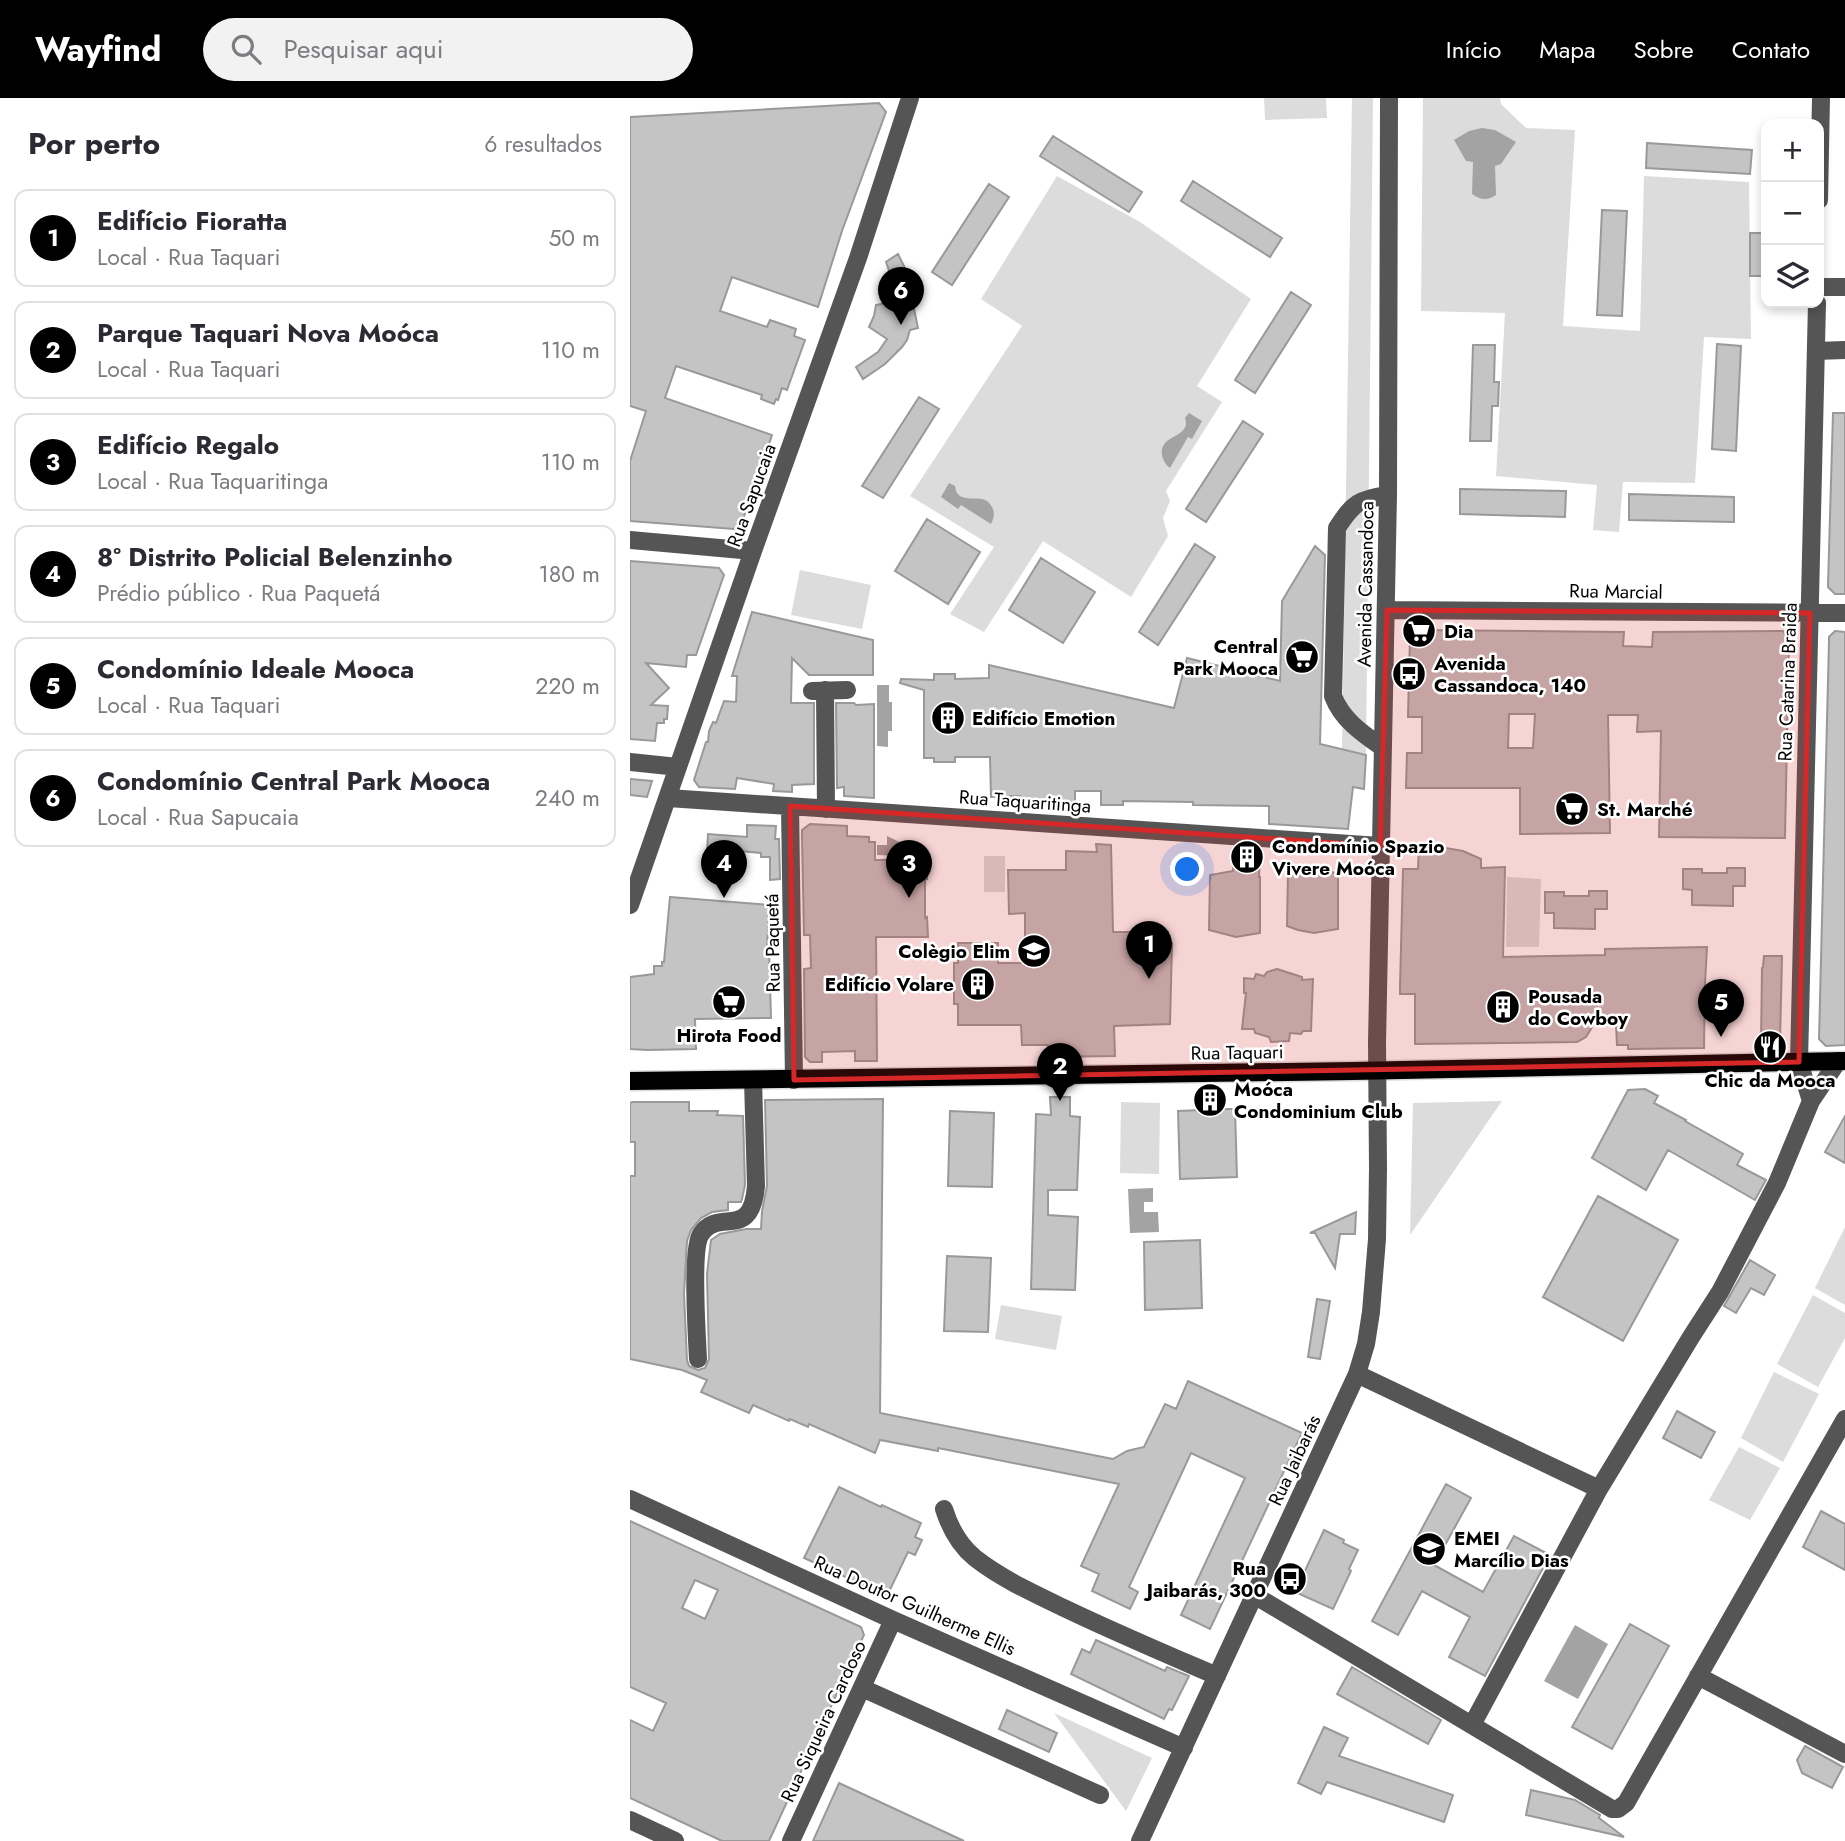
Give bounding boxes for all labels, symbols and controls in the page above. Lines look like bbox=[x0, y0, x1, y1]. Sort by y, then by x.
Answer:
search box bbox=[203, 18, 693, 81]
text: Wayfind bbox=[35, 26, 161, 73]
icon: search bbox=[227, 30, 265, 68]
text: Pesquisar aqui bbox=[283, 30, 443, 68]
text: Início bbox=[1446, 32, 1501, 67]
text: Mapa bbox=[1539, 32, 1596, 67]
text: Sobre bbox=[1634, 32, 1694, 67]
text: Contato bbox=[1732, 32, 1810, 67]
map controls bbox=[1761, 119, 1824, 308]
button: + bbox=[1761, 119, 1824, 182]
text: Por perto bbox=[28, 122, 160, 165]
text: 6 resultados bbox=[484, 127, 602, 161]
button: − bbox=[1761, 182, 1824, 245]
text: Edifício Fioratta bbox=[97, 202, 287, 240]
text: 1 bbox=[47, 221, 59, 255]
text: 50 m bbox=[548, 221, 600, 255]
text: Local · Rua Taquari bbox=[97, 240, 280, 274]
button: layers bbox=[1761, 245, 1824, 308]
pin: 6 bbox=[878, 267, 924, 325]
text: Parque Taquari Nova Moóca bbox=[97, 314, 439, 352]
text: 2 bbox=[45, 333, 61, 367]
text: 110 m bbox=[541, 333, 600, 367]
text: Local · Rua Taquari bbox=[97, 352, 280, 386]
text: Edifício Regalo bbox=[97, 426, 279, 464]
street label: Rua Sapucaia bbox=[720, 440, 783, 551]
text: 3 bbox=[46, 445, 60, 479]
text: 110 m bbox=[541, 445, 600, 479]
text: Local · Rua Taquaritinga bbox=[97, 464, 328, 498]
street label: Avenida Cassandoca bbox=[1351, 501, 1380, 667]
text: 8º Distrito Policial Belenzinho bbox=[97, 538, 453, 576]
text: 4 bbox=[45, 557, 61, 591]
text: 180 m bbox=[538, 557, 600, 591]
text: Prédio público · Rua Paquetá bbox=[97, 576, 381, 610]
street label: Rua Marcial bbox=[1569, 577, 1663, 606]
street label: Rua Catarina Braida bbox=[1771, 602, 1804, 762]
supermarket icon: Dia bbox=[1400, 612, 1438, 650]
place label: Dia bbox=[1444, 618, 1473, 645]
place label: Central Park Mooca bbox=[1173, 633, 1278, 682]
supermarket icon: Central Park Mooca bbox=[1283, 638, 1321, 676]
text: Condomínio Ideale Mooca bbox=[97, 650, 414, 688]
place label: Avenida Cassandoca, 140 bbox=[1433, 650, 1586, 699]
bus stop icon: Avenida Cassandoca, 140 bbox=[1390, 655, 1428, 693]
text: 5 bbox=[46, 669, 60, 703]
text: 220 m bbox=[535, 669, 600, 703]
text: Local · Rua Taquari bbox=[97, 688, 280, 722]
building icon: Edifício Emotion bbox=[929, 699, 967, 737]
place label: Edifício Emotion bbox=[972, 705, 1115, 732]
text: Condomínio Central Park Mooca bbox=[97, 762, 490, 800]
text: 6 bbox=[45, 781, 61, 815]
text: 240 m bbox=[535, 781, 600, 815]
street label: Rua Taquaritinga bbox=[958, 783, 1092, 820]
supermarket icon: St. Marché bbox=[1553, 790, 1591, 828]
place label: St. Marché bbox=[1597, 796, 1693, 823]
text: Local · Rua Sapucaia bbox=[97, 800, 299, 834]
place label: Condomínio Spazio Vivere Moóca bbox=[1271, 833, 1445, 882]
building icon: Condomínio Spazio Vivere Moóca bbox=[1228, 838, 1266, 876]
pin: 4 bbox=[701, 840, 747, 898]
pin: 3 bbox=[886, 840, 932, 898]
your location bbox=[1170, 852, 1204, 886]
street label: Rua Paquetá bbox=[758, 893, 787, 993]
pin: 1 bbox=[1126, 921, 1172, 979]
school or university icon: Colègio Elim bbox=[1015, 932, 1053, 970]
place label: Colègio Elim bbox=[898, 938, 1010, 965]
building icon: Edifício Volare bbox=[959, 965, 997, 1003]
place label: Edifício Volare bbox=[825, 971, 954, 998]
pin: 5 bbox=[1698, 979, 1744, 1037]
supermarket icon: Hirota Food bbox=[710, 983, 748, 1021]
place label: Pousada do Cowboy bbox=[1528, 983, 1629, 1032]
building icon: Pousada do Cowboy bbox=[1484, 988, 1522, 1026]
place label: Hirota Food bbox=[677, 1022, 781, 1049]
restaurant icon: Chic da Mooca bbox=[1751, 1028, 1789, 1066]
street label: Rua Taquari bbox=[1190, 1038, 1284, 1067]
pin: 2 bbox=[1037, 1043, 1083, 1101]
place label: Chic da Mooca bbox=[1704, 1067, 1836, 1094]
place label: Moóca Condominium Club bbox=[1234, 1076, 1403, 1125]
building icon: Moóca Condominium Club bbox=[1191, 1081, 1229, 1119]
street label: Rua Jaibarás bbox=[1262, 1410, 1327, 1510]
place label: EMEI Marcílio Dias bbox=[1454, 1525, 1569, 1574]
school or university icon: EMEI Marcílio Dias bbox=[1410, 1530, 1448, 1568]
street label: Rua Doutor Guilherme Ellis bbox=[810, 1549, 1020, 1662]
place label: Rua Jaibarás, 300 bbox=[1143, 1555, 1266, 1604]
bus stop icon: Rua Jaibarás, 300 bbox=[1271, 1560, 1309, 1598]
street label: Rua Siqueira Cardoso bbox=[774, 1636, 873, 1806]

